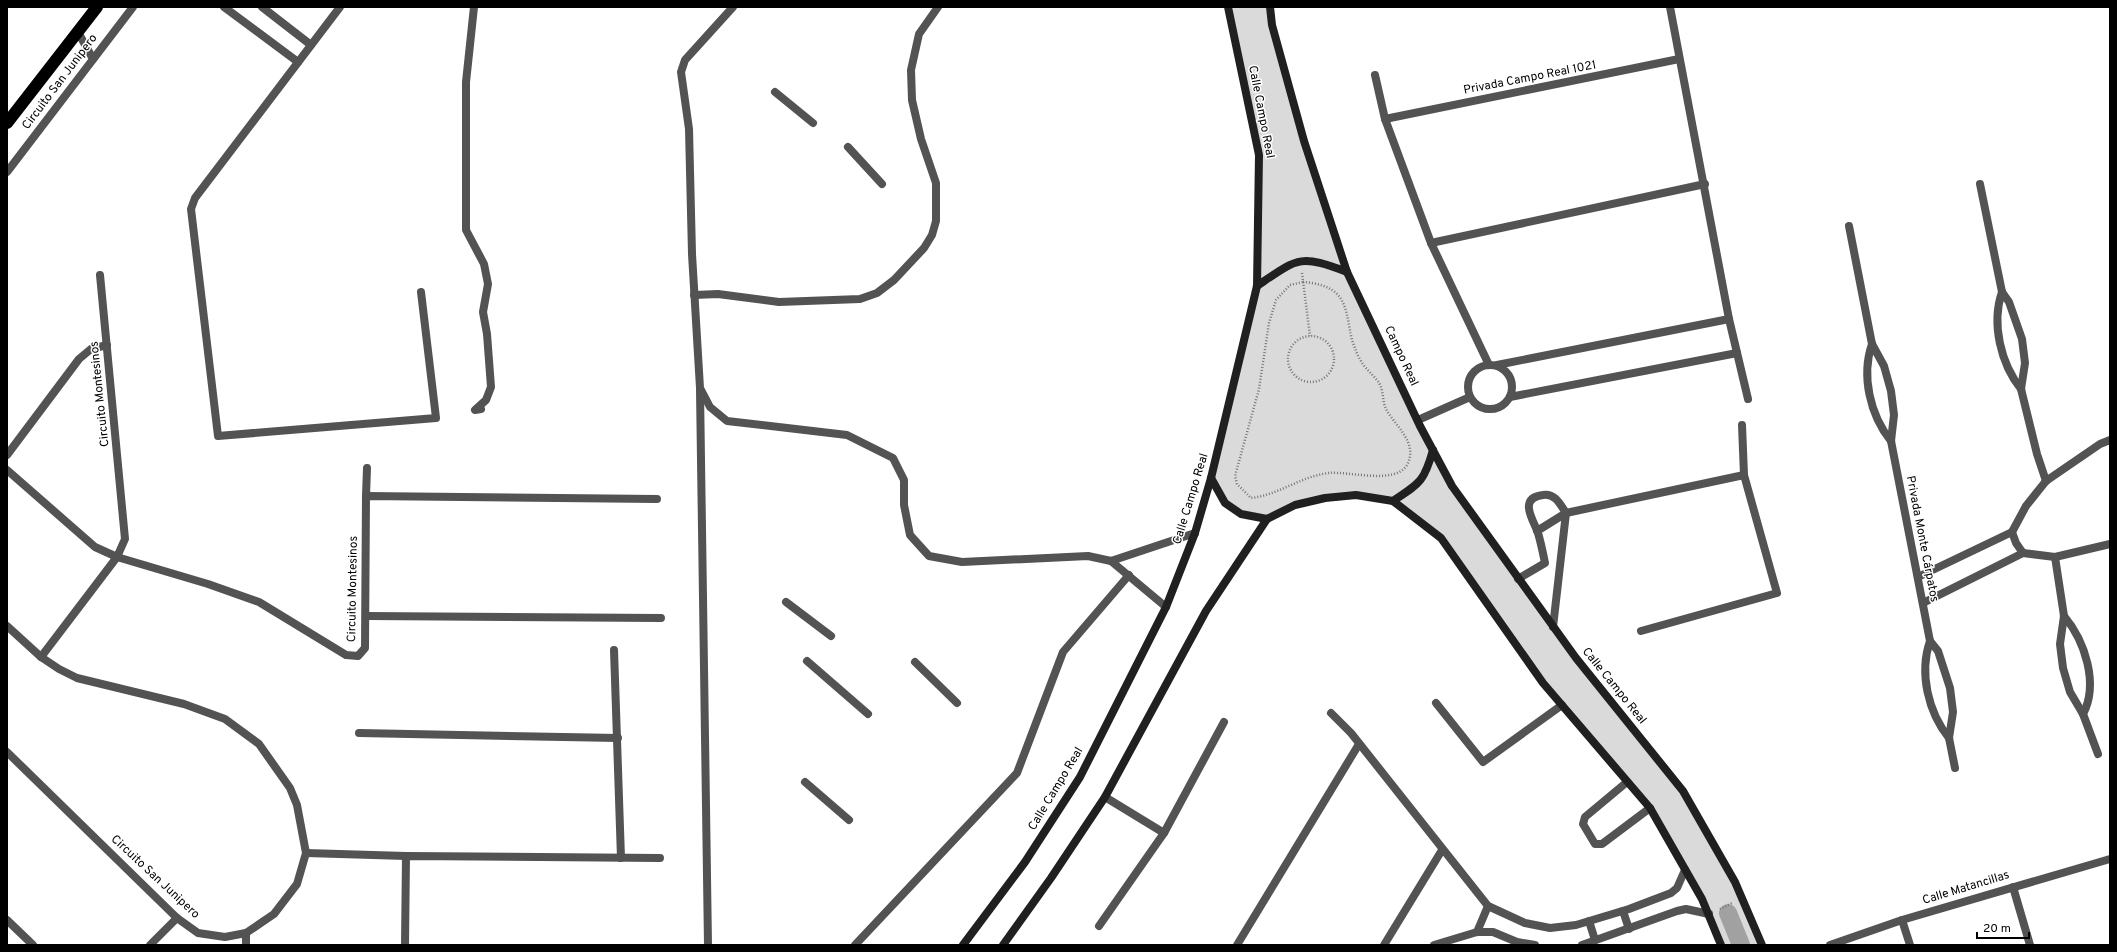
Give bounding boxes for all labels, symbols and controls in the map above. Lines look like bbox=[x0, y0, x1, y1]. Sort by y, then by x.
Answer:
street label: Circuito San Junipero bbox=[19, 31, 101, 133]
street label: Privada Campo Real 1021 bbox=[1462, 57, 1598, 99]
street label: Calle Campo Real bbox=[1244, 64, 1278, 160]
street label: Campo Real bbox=[1380, 323, 1422, 389]
street label: Circuito Montesinos bbox=[86, 340, 114, 448]
street label: Calle Campo Real bbox=[1170, 452, 1212, 546]
street label: Privada Monte Cárpatos bbox=[1902, 474, 1942, 604]
street label: Circuito Montesinos bbox=[344, 536, 362, 642]
street label: Calle Campo Real bbox=[1578, 644, 1650, 728]
street label: Calle Campo Real bbox=[1025, 744, 1087, 834]
street label: Circuito San Junipero bbox=[107, 832, 203, 923]
street label: Calle Matancillas bbox=[1921, 867, 2011, 909]
scale bar bbox=[1977, 914, 2029, 940]
text: 20 m bbox=[1983, 921, 2011, 937]

